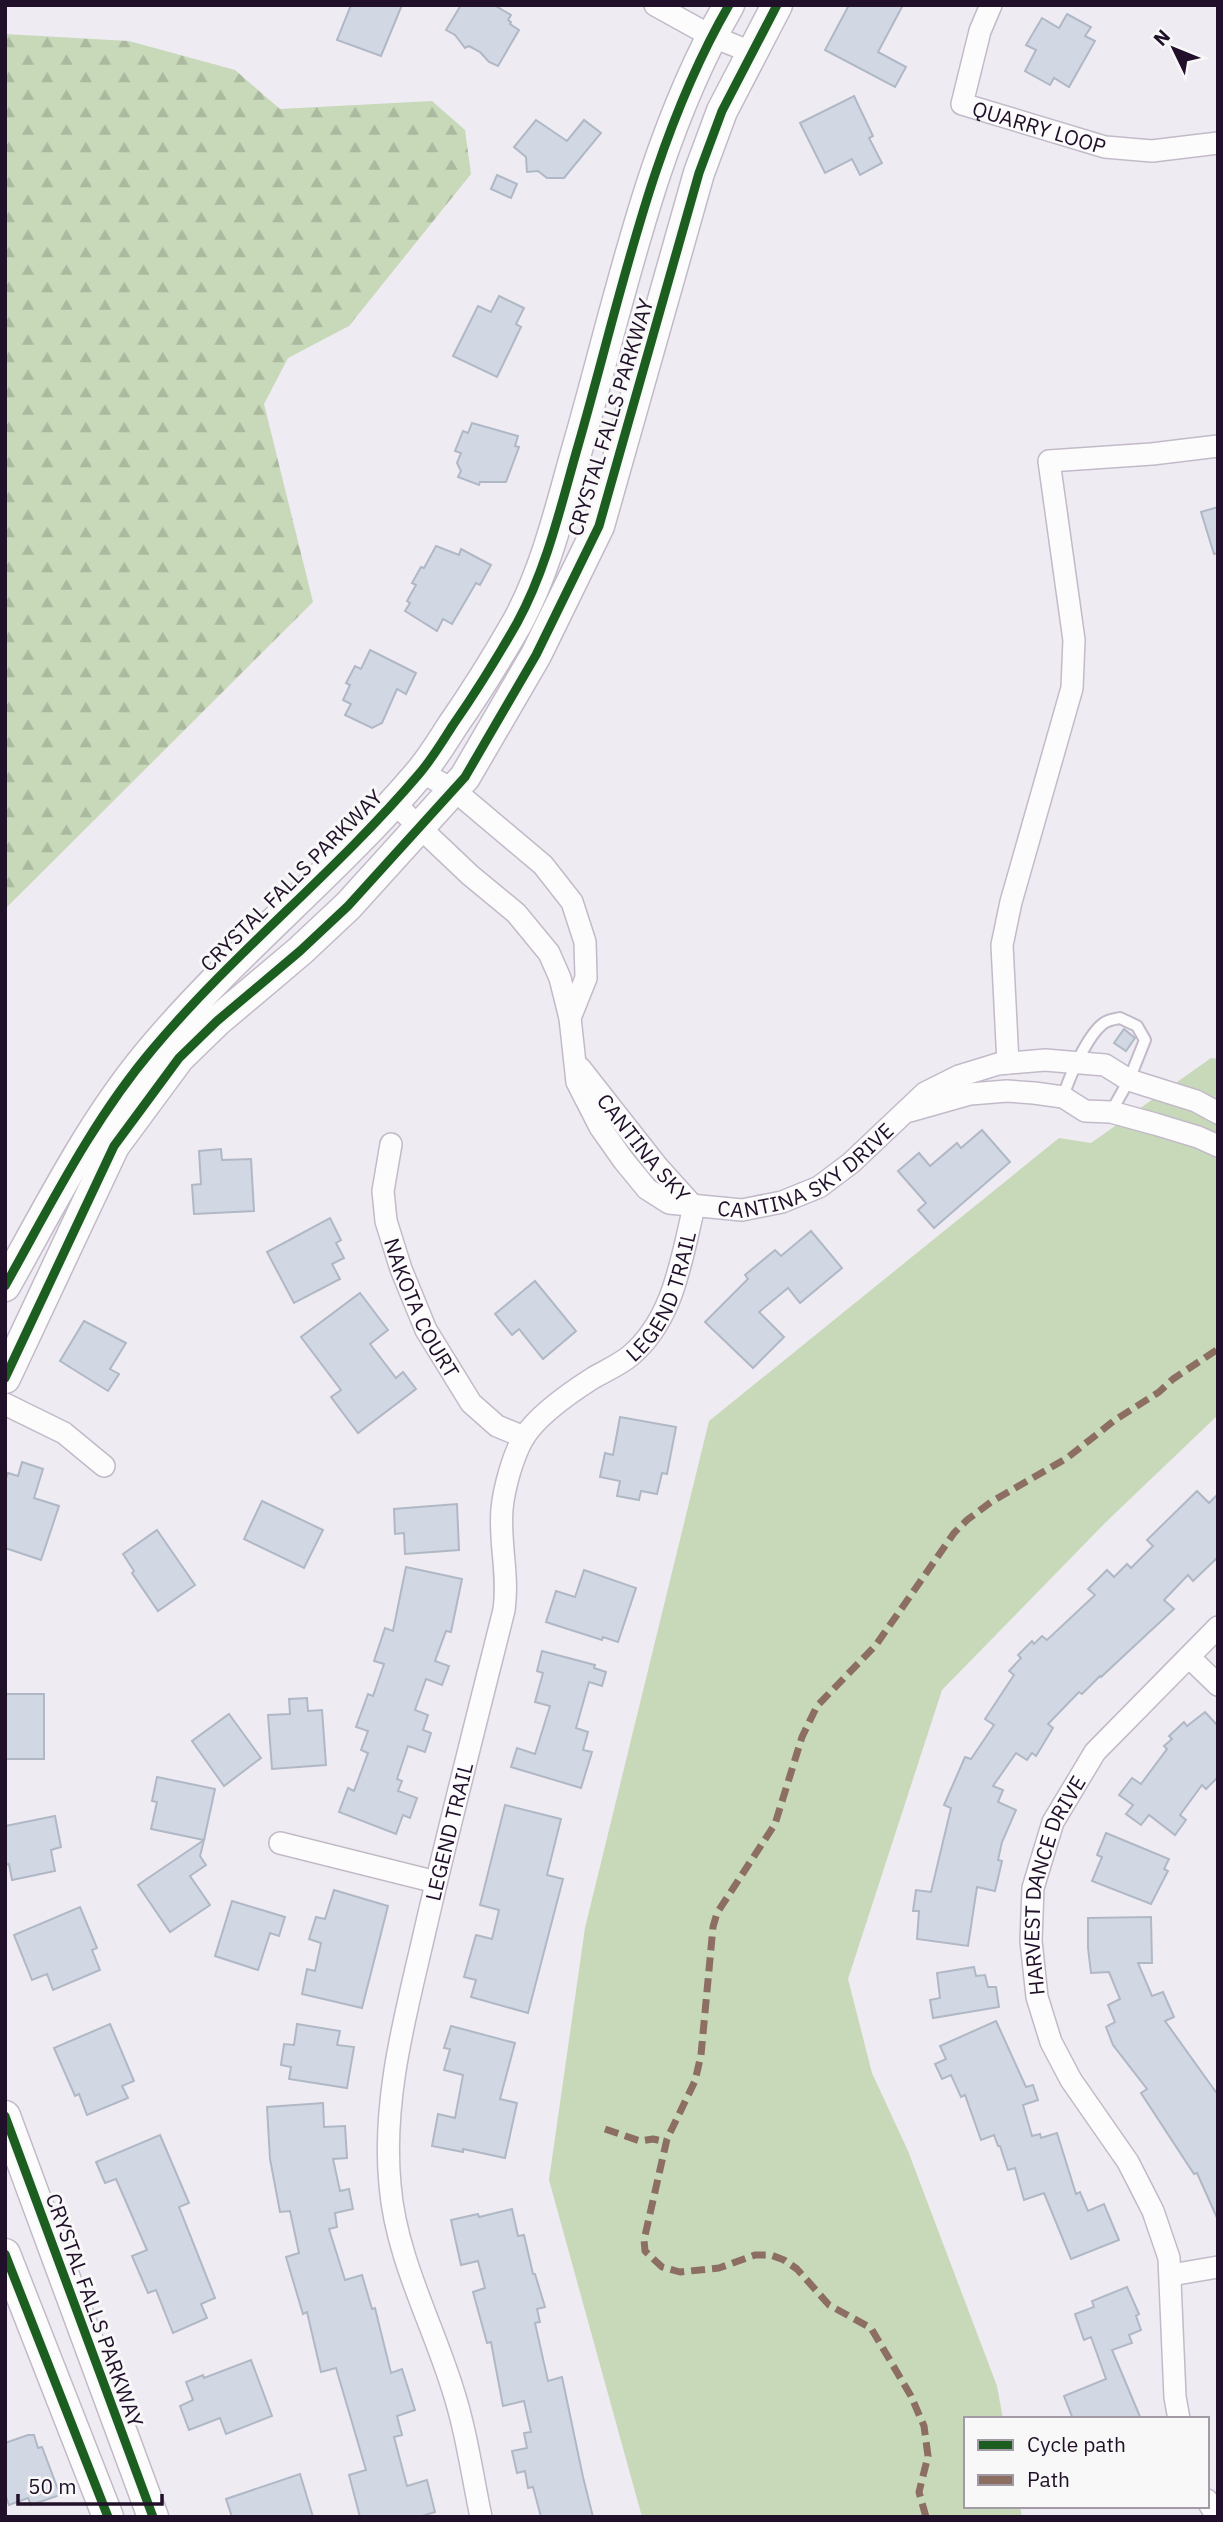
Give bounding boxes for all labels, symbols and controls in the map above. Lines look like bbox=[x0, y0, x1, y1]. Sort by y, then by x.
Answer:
north arrow bbox=[1139, 14, 1209, 84]
text: N bbox=[1148, 24, 1175, 51]
street label: QUARRY LOOP bbox=[969, 94, 1109, 161]
street label: CRYSTAL FALLS PARKWAY bbox=[561, 294, 660, 539]
street label: CRYSTAL FALLS PARKWAY bbox=[194, 782, 389, 977]
street label: CANTINA SKY bbox=[591, 1087, 697, 1208]
street label: CANTINA SKY DRIVE bbox=[716, 1116, 899, 1224]
street label: LEGEND TRAIL bbox=[620, 1229, 702, 1368]
street label: NAKOTA COURT bbox=[378, 1234, 466, 1383]
street label: LEGEND TRAIL bbox=[418, 1760, 479, 1904]
street label: HARVEST DANCE DRIVE bbox=[1017, 1770, 1092, 1997]
street label: CRYSTAL FALLS PARKWAY bbox=[40, 2189, 151, 2431]
legend bbox=[964, 2417, 1209, 2508]
text: Cycle path bbox=[1027, 2430, 1126, 2458]
scale bar bbox=[18, 2462, 161, 2506]
text: Path bbox=[1027, 2465, 1070, 2493]
text: 50 m bbox=[28, 2472, 77, 2500]

